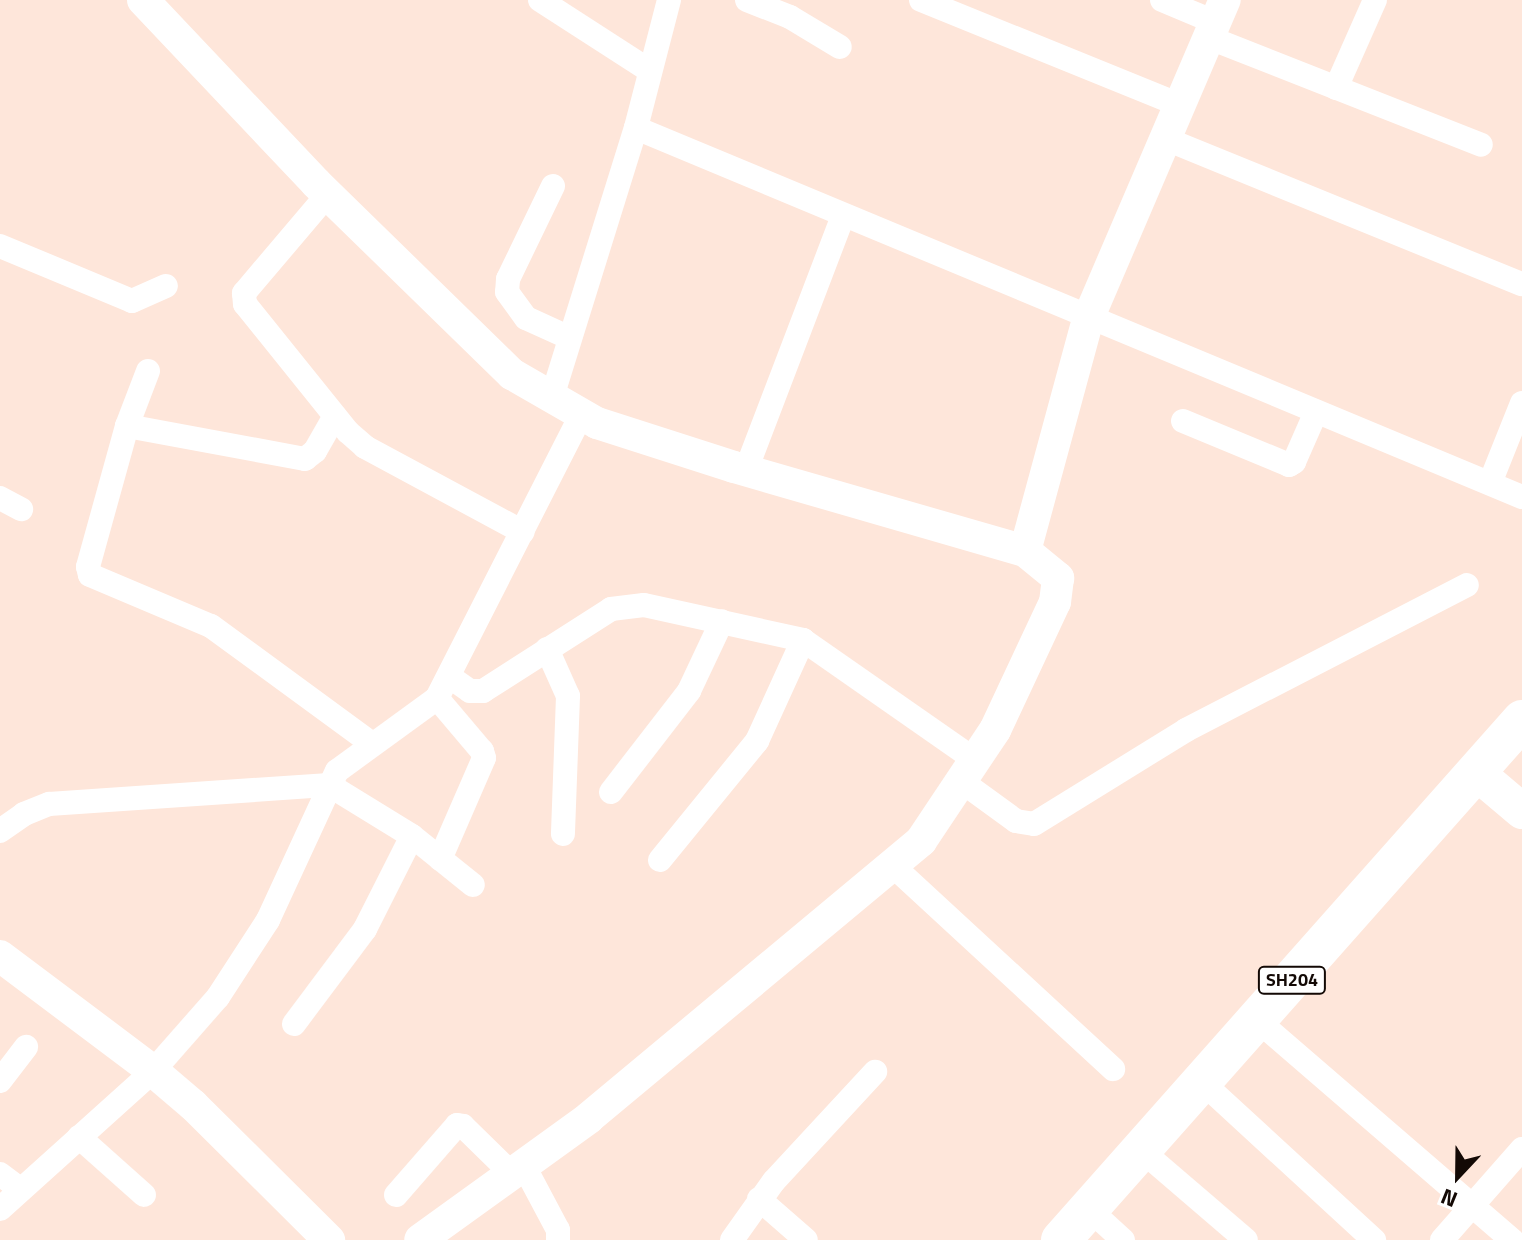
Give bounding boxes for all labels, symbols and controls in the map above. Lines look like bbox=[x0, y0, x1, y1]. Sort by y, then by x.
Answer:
road number: SH204 bbox=[1256, 966, 1328, 994]
north arrow bbox=[1418, 1136, 1498, 1216]
text: N bbox=[1436, 1180, 1462, 1217]

